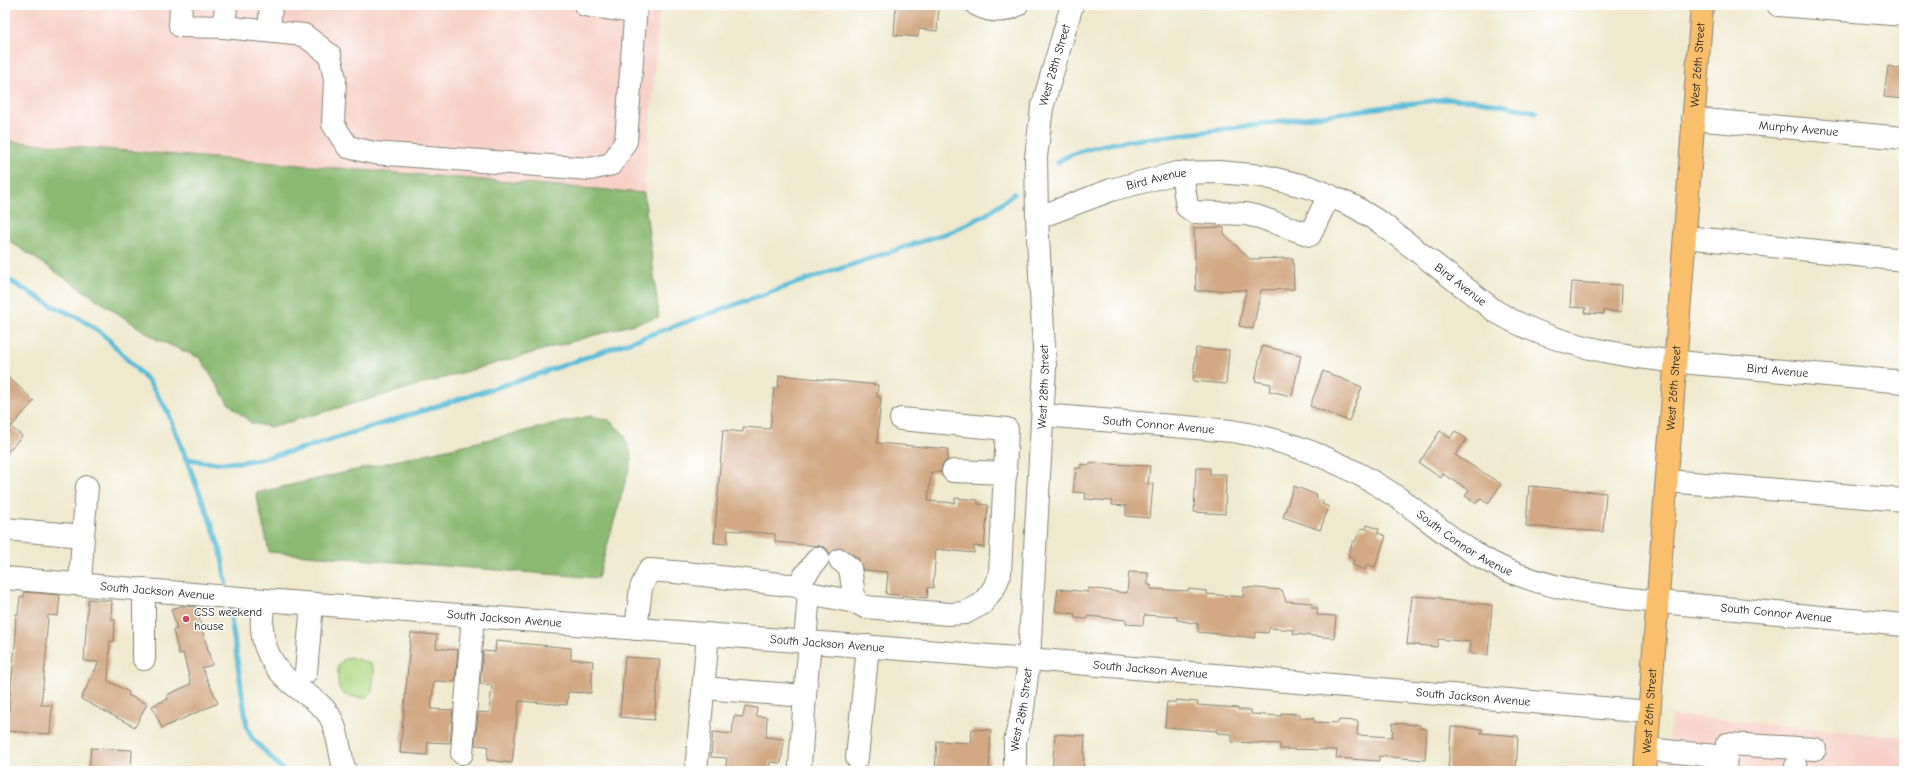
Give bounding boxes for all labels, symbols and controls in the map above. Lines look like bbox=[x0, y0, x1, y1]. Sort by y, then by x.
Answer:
street label: West 28th Street bbox=[1036, 22, 1073, 108]
street label: West 26th Street bbox=[1687, 22, 1708, 108]
street label: Murphy Avenue bbox=[1758, 118, 1839, 139]
street label: Bird Avenue bbox=[1125, 166, 1187, 193]
street label: Bird Avenue bbox=[1432, 260, 1489, 309]
street label: West 28th Street bbox=[1035, 344, 1052, 429]
street label: West 26th Street bbox=[1663, 345, 1684, 431]
street label: Bird Avenue bbox=[1746, 361, 1809, 380]
street label: South Connor Avenue bbox=[1102, 413, 1215, 436]
street label: South Connor Avenue bbox=[1414, 507, 1515, 579]
street label: South Jackson Avenue bbox=[100, 579, 215, 603]
street label: South Connor Avenue bbox=[1720, 601, 1833, 625]
place label: CSS weekend house bbox=[194, 605, 262, 633]
street label: South Jackson Avenue bbox=[447, 607, 562, 630]
marker: CSS weekend house bbox=[181, 614, 191, 624]
street label: South Jackson Avenue bbox=[770, 632, 885, 655]
street label: South Jackson Avenue bbox=[1093, 658, 1208, 681]
street label: West 28th Street bbox=[1008, 667, 1035, 751]
street label: West 26th Street bbox=[1639, 668, 1660, 754]
street label: South Jackson Avenue bbox=[1415, 685, 1531, 709]

